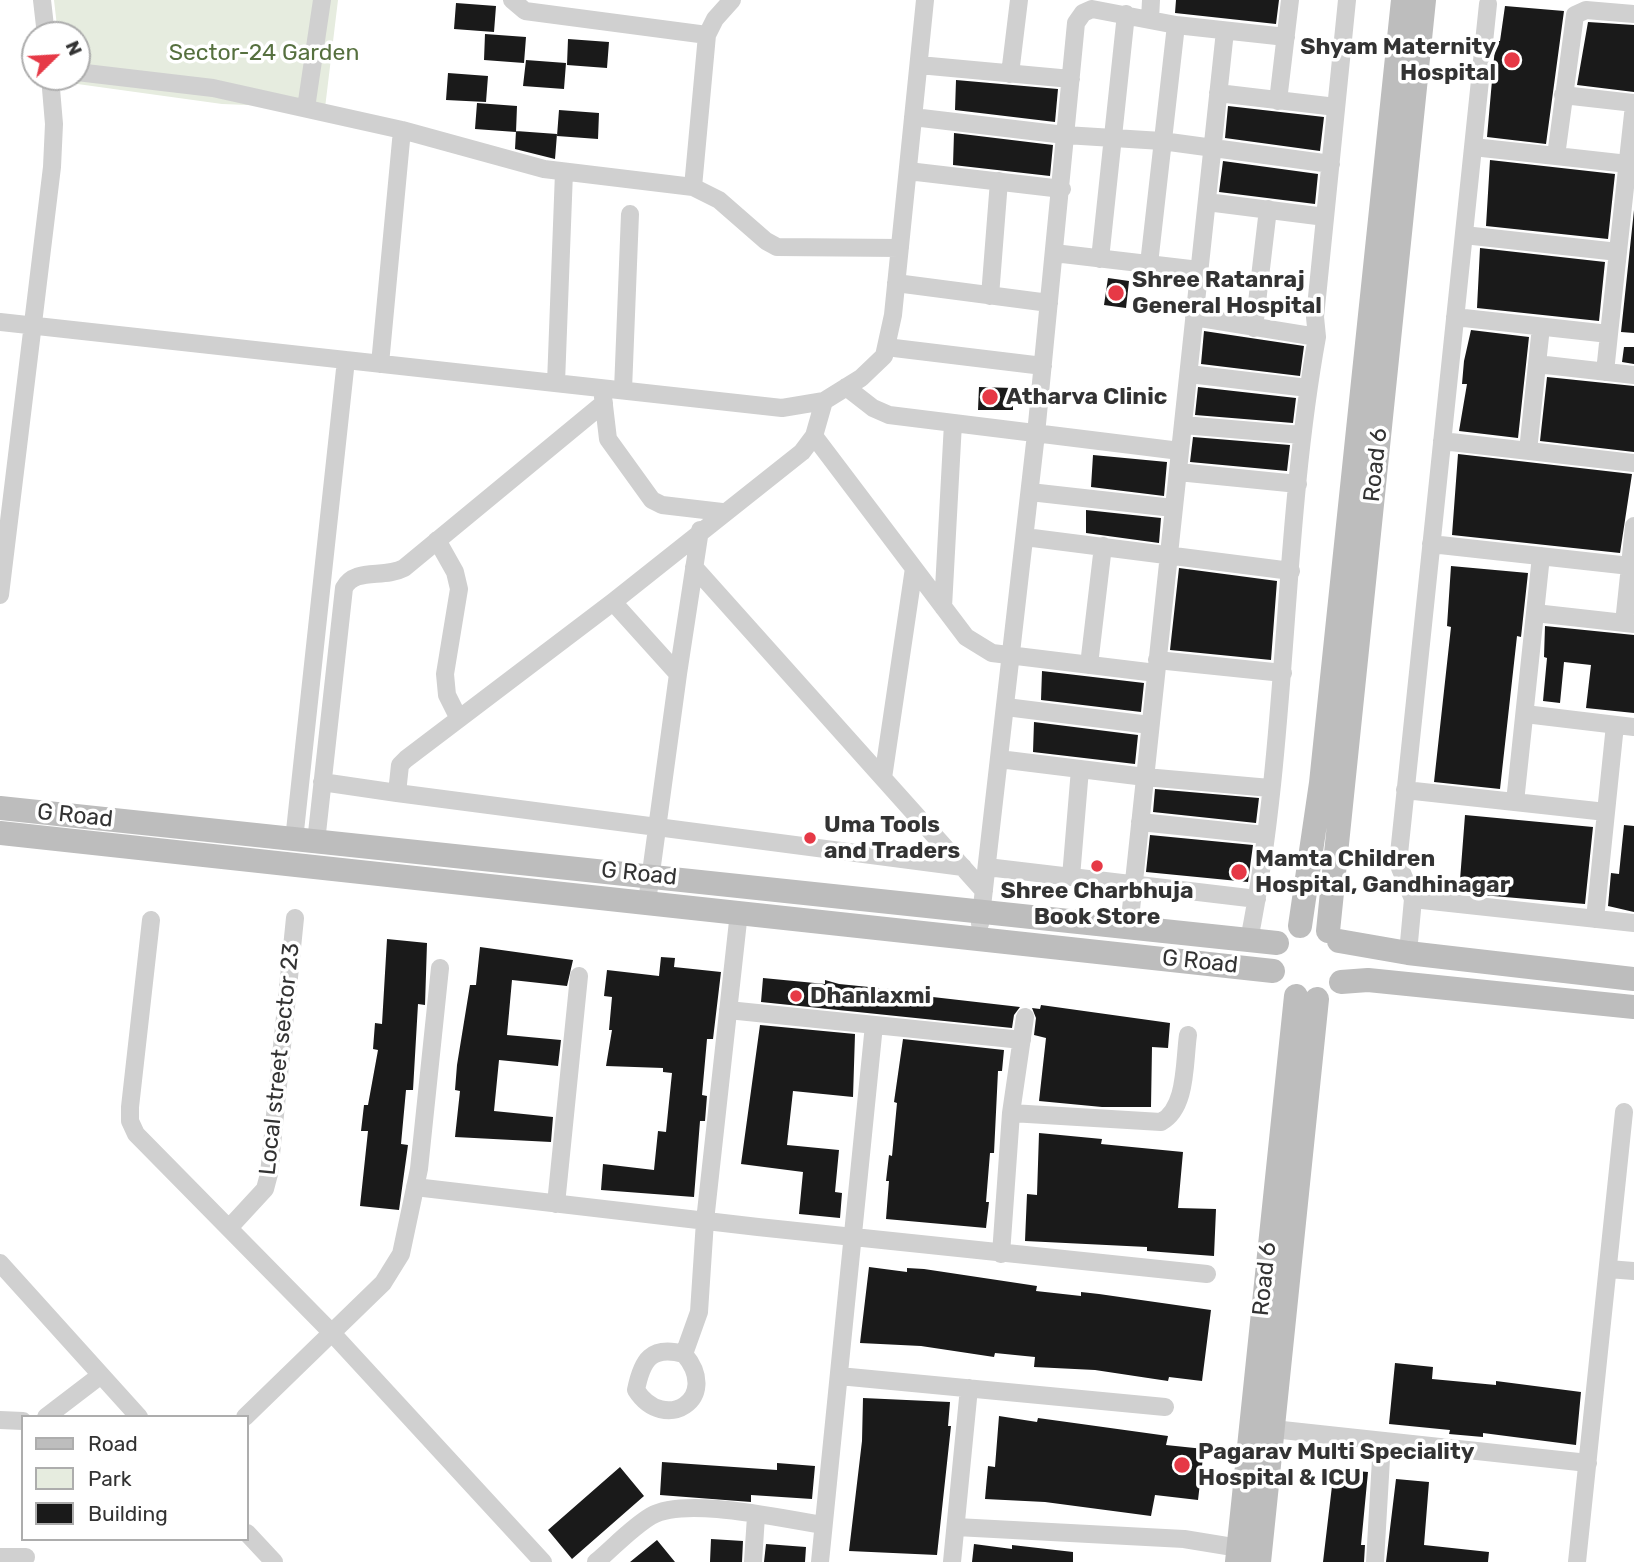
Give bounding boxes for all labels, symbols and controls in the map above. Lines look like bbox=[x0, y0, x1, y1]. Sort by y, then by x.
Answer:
north arrow bbox=[21, 21, 91, 91]
place label: Shyam Maternity Hospital bbox=[1300, 33, 1496, 87]
text: N bbox=[61, 37, 87, 59]
park label: Sector-24 Garden bbox=[169, 39, 359, 67]
marker: Shyam Maternity Hospital bbox=[1502, 50, 1522, 70]
place label: Shree Ratanraj General Hospital bbox=[1132, 266, 1322, 320]
marker: Shree Ratanraj General Hospital bbox=[1106, 283, 1126, 303]
place label: Atharva Clinic bbox=[1006, 383, 1167, 411]
marker: Atharva Clinic bbox=[980, 387, 1000, 407]
street label: Road 6 bbox=[1358, 427, 1394, 503]
street label: G Road bbox=[36, 798, 114, 834]
place label: Uma Tools and Traders bbox=[824, 811, 960, 865]
marker: Uma Tools and Traders bbox=[802, 830, 818, 846]
place label: Mamta Children Hospital, Gandhinagar bbox=[1255, 845, 1510, 899]
street label: G Road bbox=[600, 856, 678, 892]
marker: Shree Charbhuja Book Store bbox=[1089, 858, 1105, 874]
marker: Mamta Children Hospital, Gandhinagar bbox=[1229, 862, 1249, 882]
place label: Shree Charbhuja Book Store bbox=[1001, 877, 1193, 931]
street label: Local street sector 23 bbox=[254, 942, 306, 1176]
street label: G Road bbox=[1161, 944, 1239, 980]
place label: Dhanlaxmi bbox=[810, 982, 931, 1010]
marker: Dhanlaxmi bbox=[788, 988, 804, 1004]
street label: Road 6 bbox=[1247, 1241, 1283, 1317]
legend bbox=[21, 1415, 248, 1541]
text: Road bbox=[88, 1431, 138, 1456]
place label: Pagarav Multi Speciality Hospital & ICU bbox=[1198, 1438, 1474, 1492]
marker: Pagarav Multi Speciality Hospital & ICU bbox=[1172, 1455, 1192, 1475]
text: Park bbox=[88, 1466, 132, 1491]
text: Building bbox=[88, 1501, 168, 1526]

